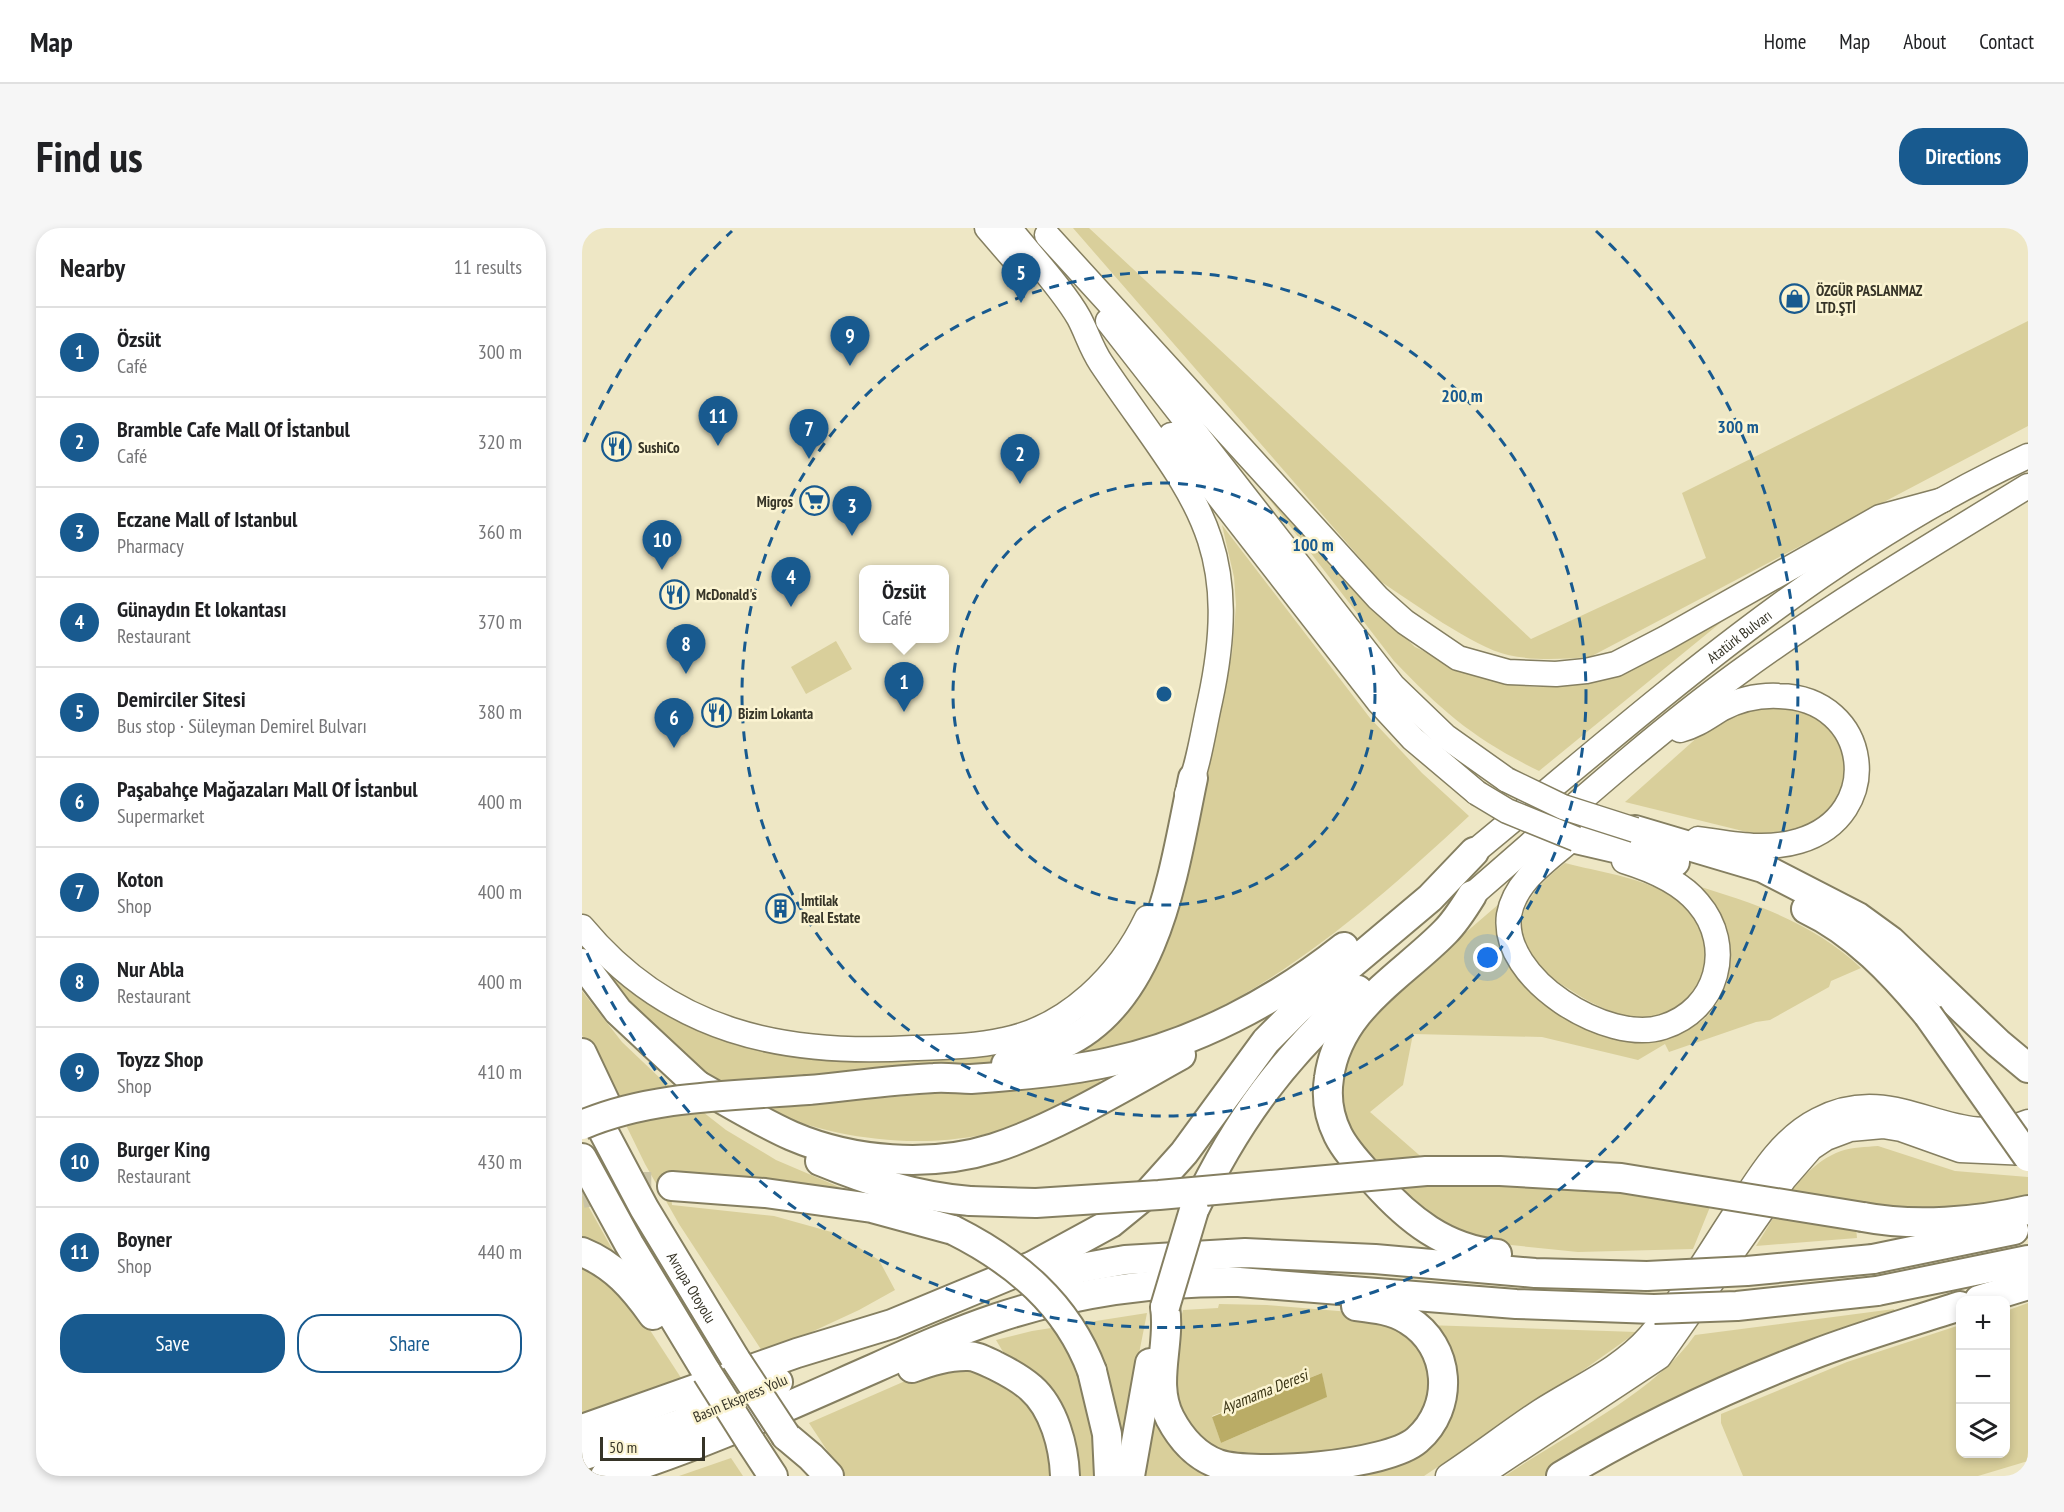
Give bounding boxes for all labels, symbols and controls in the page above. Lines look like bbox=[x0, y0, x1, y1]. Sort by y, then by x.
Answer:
text: Map bbox=[30, 23, 73, 60]
text: Home bbox=[1764, 28, 1806, 55]
text: Map bbox=[1839, 28, 1870, 55]
text: About bbox=[1903, 28, 1946, 55]
text: Contact bbox=[1979, 28, 2034, 55]
button: Directions bbox=[1899, 128, 2028, 185]
text: Find us bbox=[36, 129, 143, 184]
text: Nearby bbox=[60, 251, 125, 284]
text: 11 results bbox=[454, 254, 522, 280]
pin: 5 bbox=[1002, 254, 1040, 303]
place label: ÖZGÜR PASLANMAZ LTD.ŞTİ bbox=[1816, 281, 1923, 317]
shop icon: ÖZGÜR PASLANMAZ LTD.ŞTİ bbox=[1779, 283, 1811, 315]
pin: 9 bbox=[830, 316, 870, 366]
text: Özsüt bbox=[117, 325, 161, 353]
text: 1 bbox=[75, 339, 84, 365]
text: 300 m bbox=[478, 339, 522, 365]
text: Café bbox=[117, 353, 147, 379]
text: 200 m bbox=[1441, 384, 1483, 407]
pin: 11 bbox=[698, 396, 738, 446]
pin: 7 bbox=[790, 410, 828, 459]
text: Bramble Cafe Mall Of İstanbul bbox=[117, 415, 350, 443]
text: 300 m bbox=[1717, 415, 1759, 438]
text: 2 bbox=[75, 429, 84, 455]
text: 320 m bbox=[478, 429, 522, 455]
restaurant icon: SushiCo bbox=[601, 431, 633, 463]
pin: 2 bbox=[1000, 434, 1040, 484]
place label: SushiCo bbox=[638, 438, 680, 457]
text: Café bbox=[117, 443, 147, 469]
supermarket icon: Migros bbox=[798, 485, 830, 517]
pin: 3 bbox=[832, 486, 872, 536]
place label: Migros bbox=[757, 492, 793, 511]
text: Eczane Mall of Istanbul bbox=[117, 505, 297, 533]
text: 3 bbox=[75, 519, 84, 545]
text: 360 m bbox=[478, 519, 522, 545]
pin: 10 bbox=[642, 520, 682, 570]
text: Pharmacy bbox=[117, 533, 184, 559]
text: 100 m bbox=[1292, 533, 1334, 556]
pin: 4 bbox=[772, 558, 810, 607]
popup bbox=[859, 565, 949, 643]
text: Özsüt bbox=[882, 577, 926, 605]
restaurant icon: McDonald's bbox=[659, 578, 691, 610]
place label: McDonald's bbox=[696, 585, 757, 604]
text: Günaydın Et lokantası bbox=[117, 595, 286, 623]
text: Café bbox=[882, 605, 912, 631]
street label: Atatürk Bulvarı bbox=[1703, 605, 1775, 667]
text: 4 bbox=[75, 609, 84, 635]
text: 370 m bbox=[478, 609, 522, 635]
text: Restaurant bbox=[117, 623, 191, 649]
pin: 8 bbox=[666, 624, 706, 674]
pin: 1 bbox=[884, 662, 924, 712]
centre of rings bbox=[1154, 684, 1174, 704]
text: Demirciler Sitesi bbox=[117, 685, 246, 713]
restaurant icon: Bizim Lokanta bbox=[701, 697, 733, 729]
pin: 6 bbox=[654, 698, 694, 748]
text: 5 bbox=[75, 699, 84, 725]
text: 380 m bbox=[478, 699, 522, 725]
place label: Bizim Lokanta bbox=[738, 704, 813, 723]
text: Bus stop · Süleyman Demirel Bulvarı bbox=[117, 713, 367, 739]
text: Paşabahçe Mağazaları Mall Of İstanbul bbox=[117, 775, 418, 803]
text: 6 bbox=[75, 789, 84, 815]
text: 400 m bbox=[478, 789, 522, 815]
text: Supermarket bbox=[117, 803, 205, 829]
text: Koton bbox=[117, 865, 163, 893]
text: 7 bbox=[75, 879, 84, 905]
text: 400 m bbox=[478, 879, 522, 905]
place label: İmtilak Real Estate bbox=[801, 891, 860, 927]
text: Shop bbox=[117, 893, 152, 919]
building icon: İmtilak Real Estate bbox=[764, 893, 796, 925]
your location bbox=[1473, 943, 1502, 972]
text: Nur Abla bbox=[117, 955, 184, 983]
text: 8 bbox=[75, 969, 84, 995]
text: 400 m bbox=[478, 969, 522, 995]
text: Restaurant bbox=[117, 983, 191, 1009]
text: Toyzz Shop bbox=[117, 1045, 203, 1073]
text: 9 bbox=[75, 1059, 84, 1085]
text: 410 m bbox=[478, 1059, 522, 1085]
text: Shop bbox=[117, 1073, 152, 1099]
text: Burger King bbox=[117, 1135, 210, 1163]
text: 10 bbox=[70, 1149, 89, 1175]
text: 430 m bbox=[478, 1149, 522, 1175]
text: Restaurant bbox=[117, 1163, 191, 1189]
text: Boyner bbox=[117, 1225, 172, 1253]
text: 11 bbox=[70, 1239, 89, 1265]
text: 440 m bbox=[478, 1239, 522, 1265]
street label: Avrupa Otoyolu bbox=[663, 1248, 721, 1326]
text: Shop bbox=[117, 1253, 152, 1279]
map controls bbox=[1956, 1296, 2010, 1458]
button: + bbox=[1956, 1296, 2010, 1350]
button: Save bbox=[60, 1314, 285, 1373]
button: Share bbox=[297, 1314, 522, 1373]
button: − bbox=[1956, 1350, 2010, 1404]
water label: Ayamama Deresi bbox=[1218, 1364, 1312, 1417]
street label: Basın Ekspress Yolu bbox=[690, 1370, 790, 1426]
button: layers bbox=[1956, 1404, 2010, 1458]
scale bar bbox=[600, 1434, 705, 1462]
text: 50 m bbox=[609, 1437, 637, 1457]

